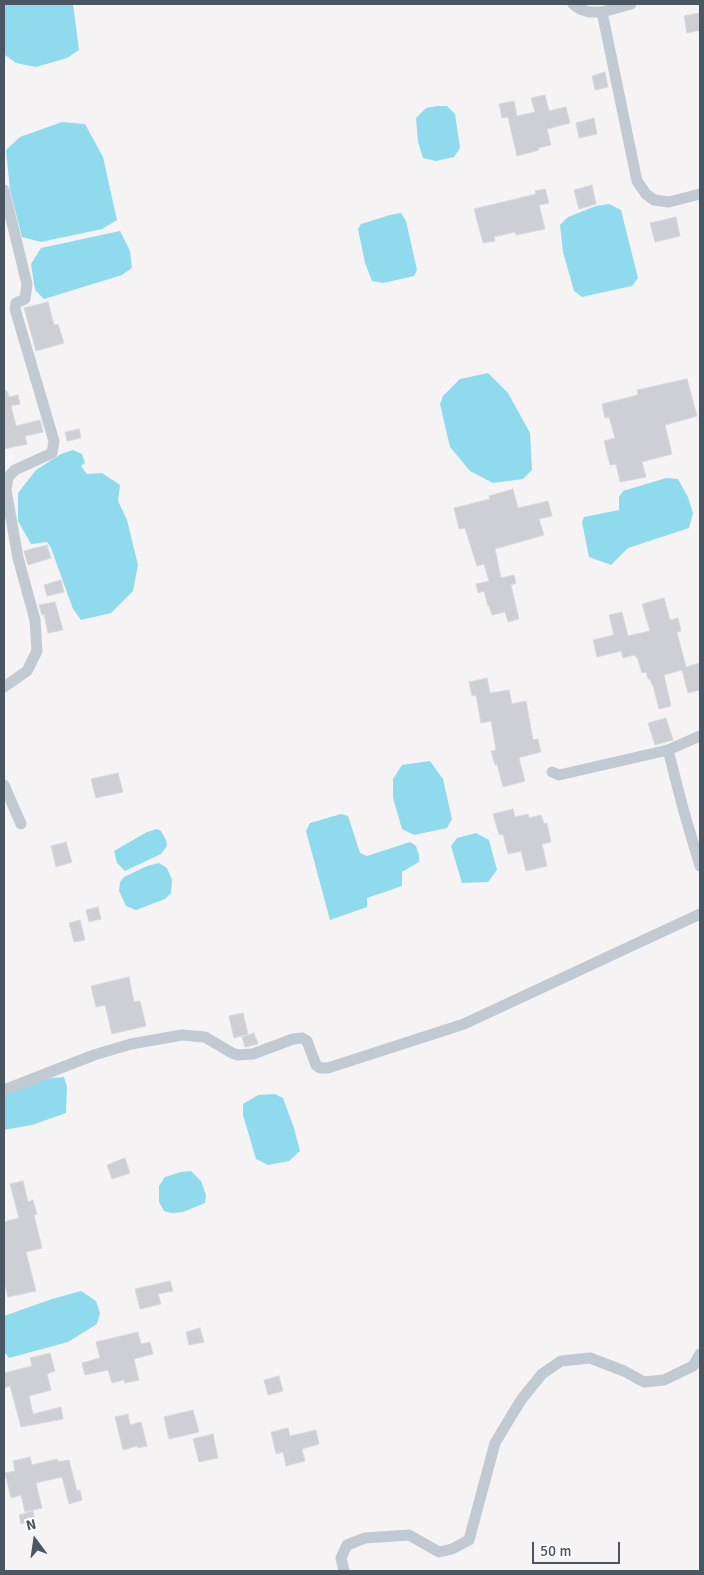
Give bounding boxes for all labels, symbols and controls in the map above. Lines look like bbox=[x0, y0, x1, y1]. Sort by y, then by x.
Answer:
north arrow bbox=[10, 1515, 60, 1565]
text: N bbox=[24, 1516, 38, 1534]
scale bar bbox=[534, 1532, 622, 1564]
text: 50 m bbox=[540, 1542, 571, 1560]

